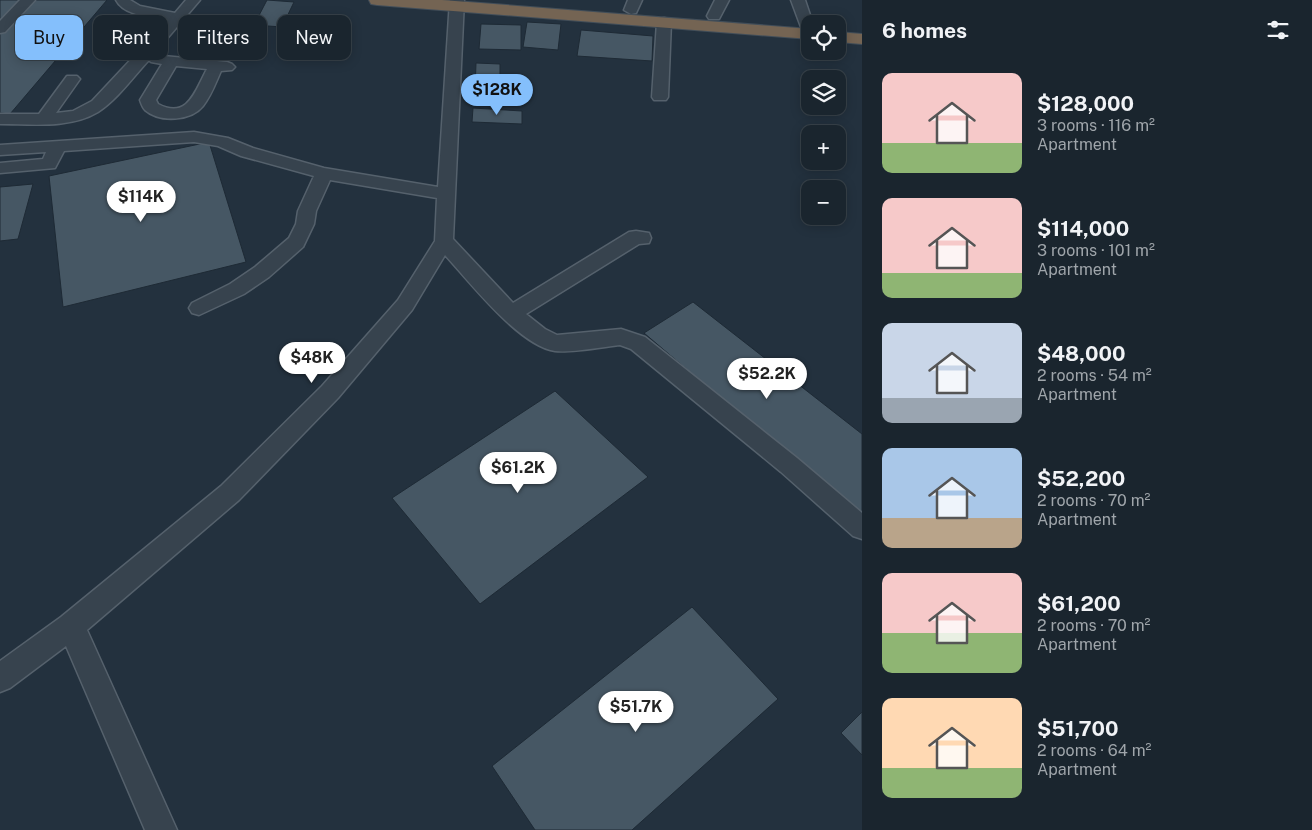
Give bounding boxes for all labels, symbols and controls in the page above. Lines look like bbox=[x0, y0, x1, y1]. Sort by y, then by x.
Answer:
chip: Buy bbox=[15, 15, 83, 60]
chip: Rent bbox=[93, 15, 168, 60]
chip: Filters bbox=[178, 15, 267, 60]
chip: New bbox=[277, 15, 351, 60]
map controls bbox=[801, 15, 846, 225]
button: locate bbox=[801, 15, 846, 60]
icon: filters bbox=[1264, 16, 1292, 44]
text: 6 homes bbox=[882, 18, 967, 43]
button: layers bbox=[801, 70, 846, 115]
pin: $128K bbox=[462, 74, 532, 116]
text: $128K bbox=[472, 80, 522, 99]
text: $128,000 bbox=[1037, 91, 1134, 116]
icon: home bbox=[922, 93, 982, 153]
text: 3 rooms · 116 m² bbox=[1037, 116, 1155, 135]
button: + bbox=[801, 125, 846, 170]
text: Apartment bbox=[1037, 135, 1117, 154]
pin: $114K bbox=[106, 180, 176, 223]
button: − bbox=[801, 180, 846, 225]
text: $114K bbox=[118, 187, 164, 206]
text: $114,000 bbox=[1037, 216, 1129, 241]
icon: home bbox=[922, 218, 982, 278]
text: 3 rooms · 101 m² bbox=[1037, 241, 1155, 260]
text: Apartment bbox=[1037, 260, 1117, 279]
text: $48,000 bbox=[1037, 341, 1125, 366]
pin: $48K bbox=[282, 342, 342, 384]
icon: home bbox=[922, 343, 982, 403]
text: $48K bbox=[290, 348, 334, 367]
pin: $52.2K bbox=[726, 358, 808, 400]
text: $52.2K bbox=[738, 364, 796, 383]
text: 2 rooms · 54 m² bbox=[1037, 366, 1152, 385]
text: Apartment bbox=[1037, 385, 1117, 404]
pin: $61.2K bbox=[477, 452, 559, 494]
text: $61.2K bbox=[491, 458, 545, 477]
text: $52,200 bbox=[1037, 466, 1125, 491]
icon: home bbox=[922, 468, 982, 528]
text: 2 rooms · 70 m² bbox=[1037, 491, 1150, 510]
text: Apartment bbox=[1037, 510, 1117, 529]
text: $61,200 bbox=[1037, 591, 1121, 616]
icon: home bbox=[922, 593, 982, 653]
text: 2 rooms · 70 m² bbox=[1037, 616, 1150, 635]
text: Apartment bbox=[1037, 635, 1117, 654]
pin: $51.7K bbox=[595, 690, 677, 733]
text: $51.7K bbox=[609, 697, 663, 716]
text: $51,700 bbox=[1037, 716, 1119, 741]
icon: home bbox=[922, 718, 982, 778]
text: 2 rooms · 64 m² bbox=[1037, 741, 1151, 760]
text: Apartment bbox=[1037, 760, 1117, 779]

